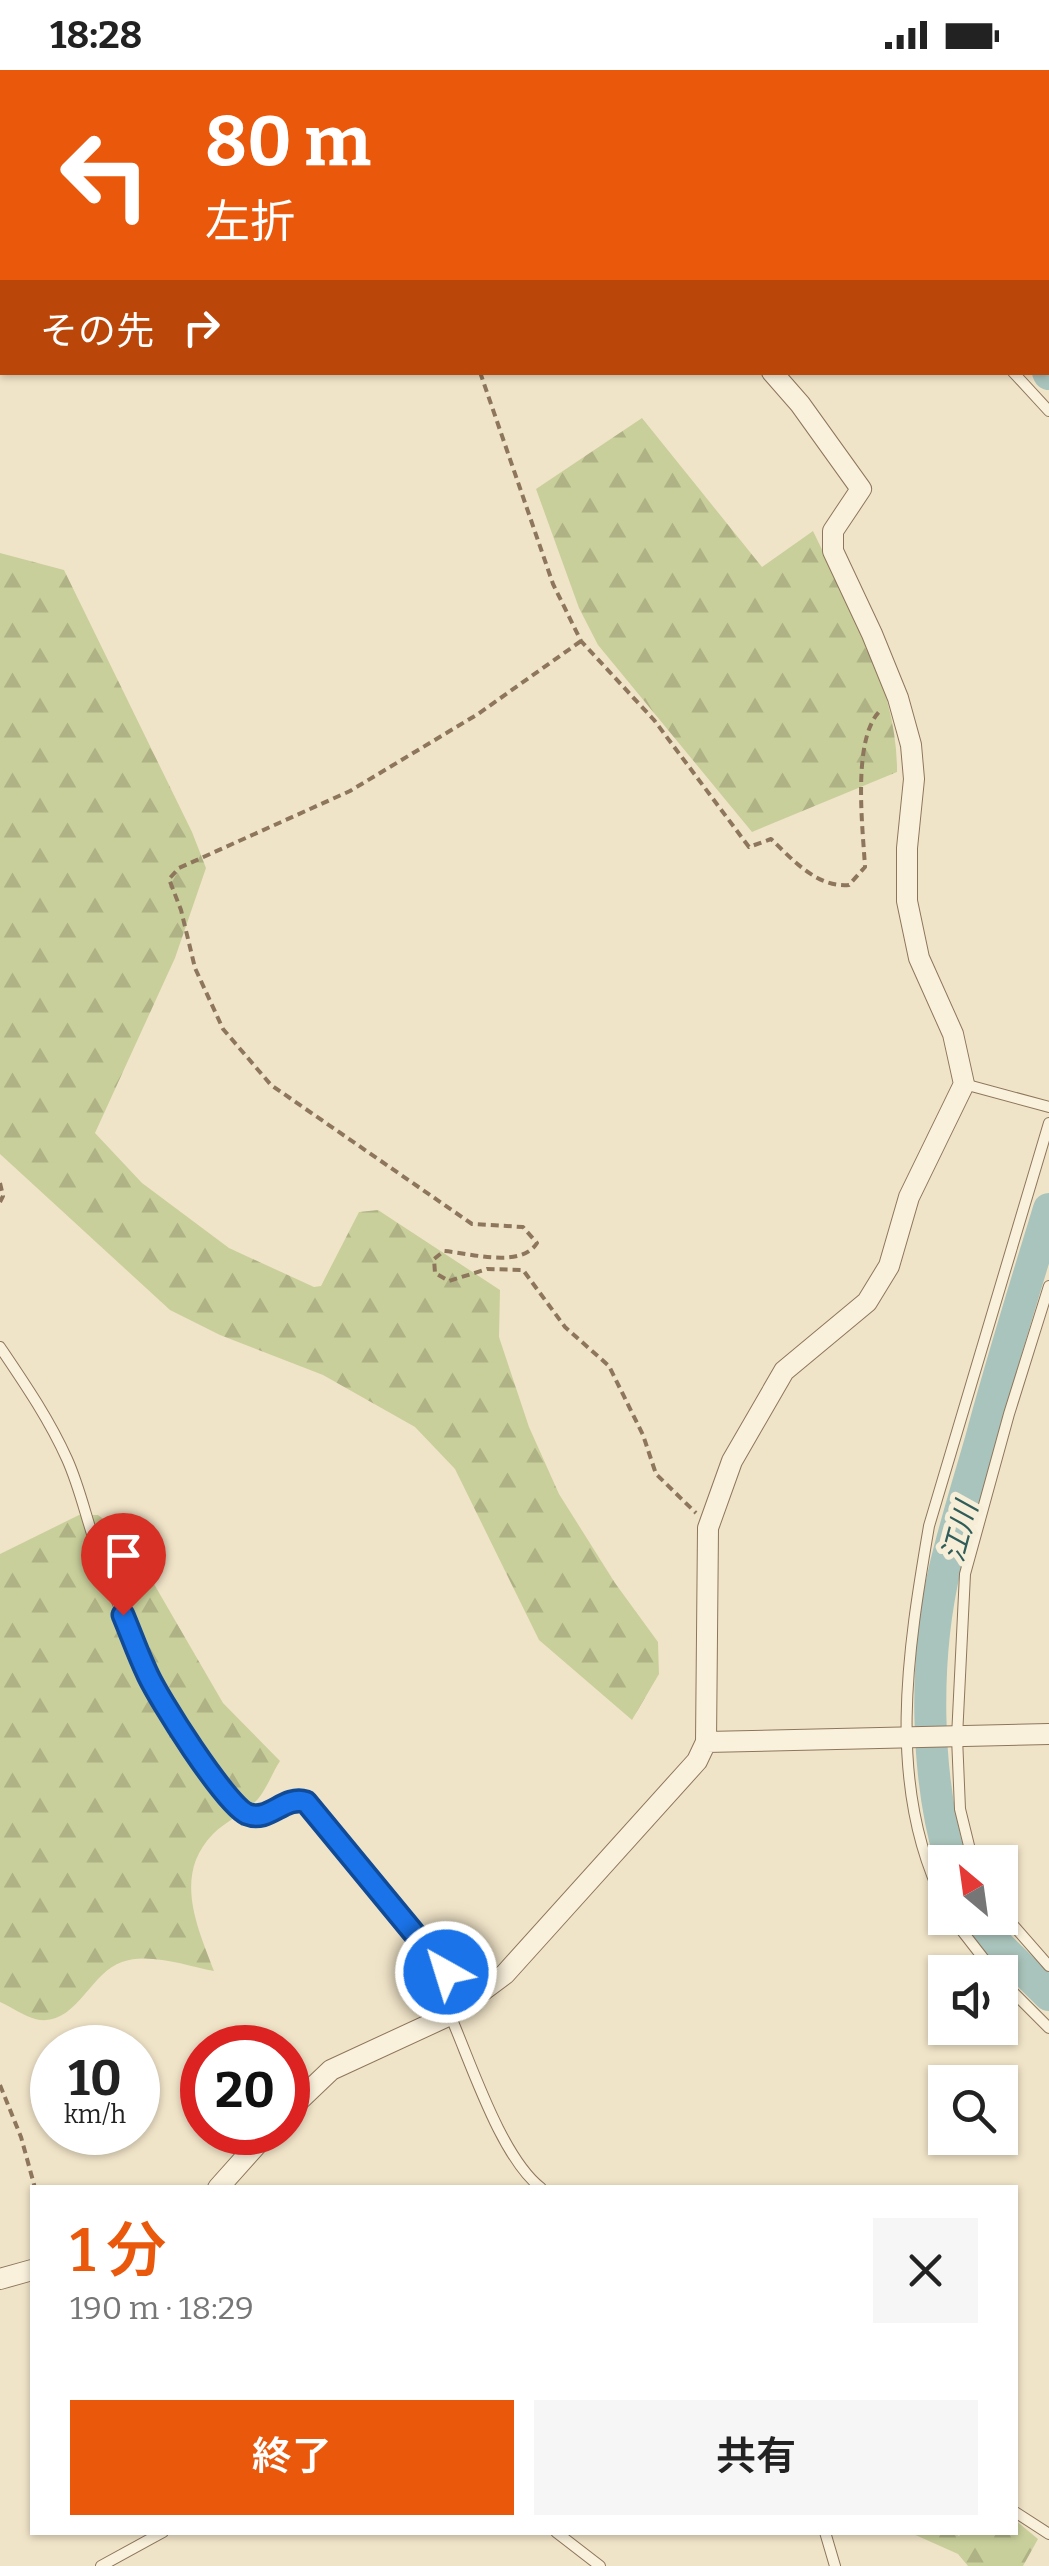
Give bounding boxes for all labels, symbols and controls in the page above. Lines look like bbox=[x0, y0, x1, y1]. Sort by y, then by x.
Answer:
text: 18:28 bbox=[50, 12, 142, 58]
text: 80 m bbox=[205, 100, 371, 184]
icon: left bbox=[40, 110, 170, 240]
text: 左折 bbox=[205, 195, 295, 249]
icon: right bbox=[174, 300, 229, 355]
text: その先 bbox=[40, 308, 154, 354]
water label: 江川 bbox=[935, 1495, 986, 1566]
pin bbox=[81, 1513, 166, 1616]
icon: arrive bbox=[96, 1528, 151, 1583]
north arrow bbox=[928, 1845, 1018, 1935]
map controls bbox=[928, 1845, 1018, 2155]
position arrow bbox=[394, 1920, 498, 2024]
button: sound bbox=[928, 1955, 1018, 2045]
speed limit sign: 20 bbox=[180, 2025, 310, 2155]
text: 10 bbox=[68, 2048, 122, 2108]
button: search bbox=[928, 2065, 1018, 2155]
text: km/h bbox=[64, 2100, 126, 2130]
text: 1 分 bbox=[70, 2215, 167, 2287]
button: close bbox=[873, 2218, 978, 2323]
text: 190 m · 18:29 bbox=[70, 2289, 254, 2327]
button: 終了 bbox=[70, 2400, 514, 2515]
button: 共有 bbox=[534, 2400, 978, 2515]

